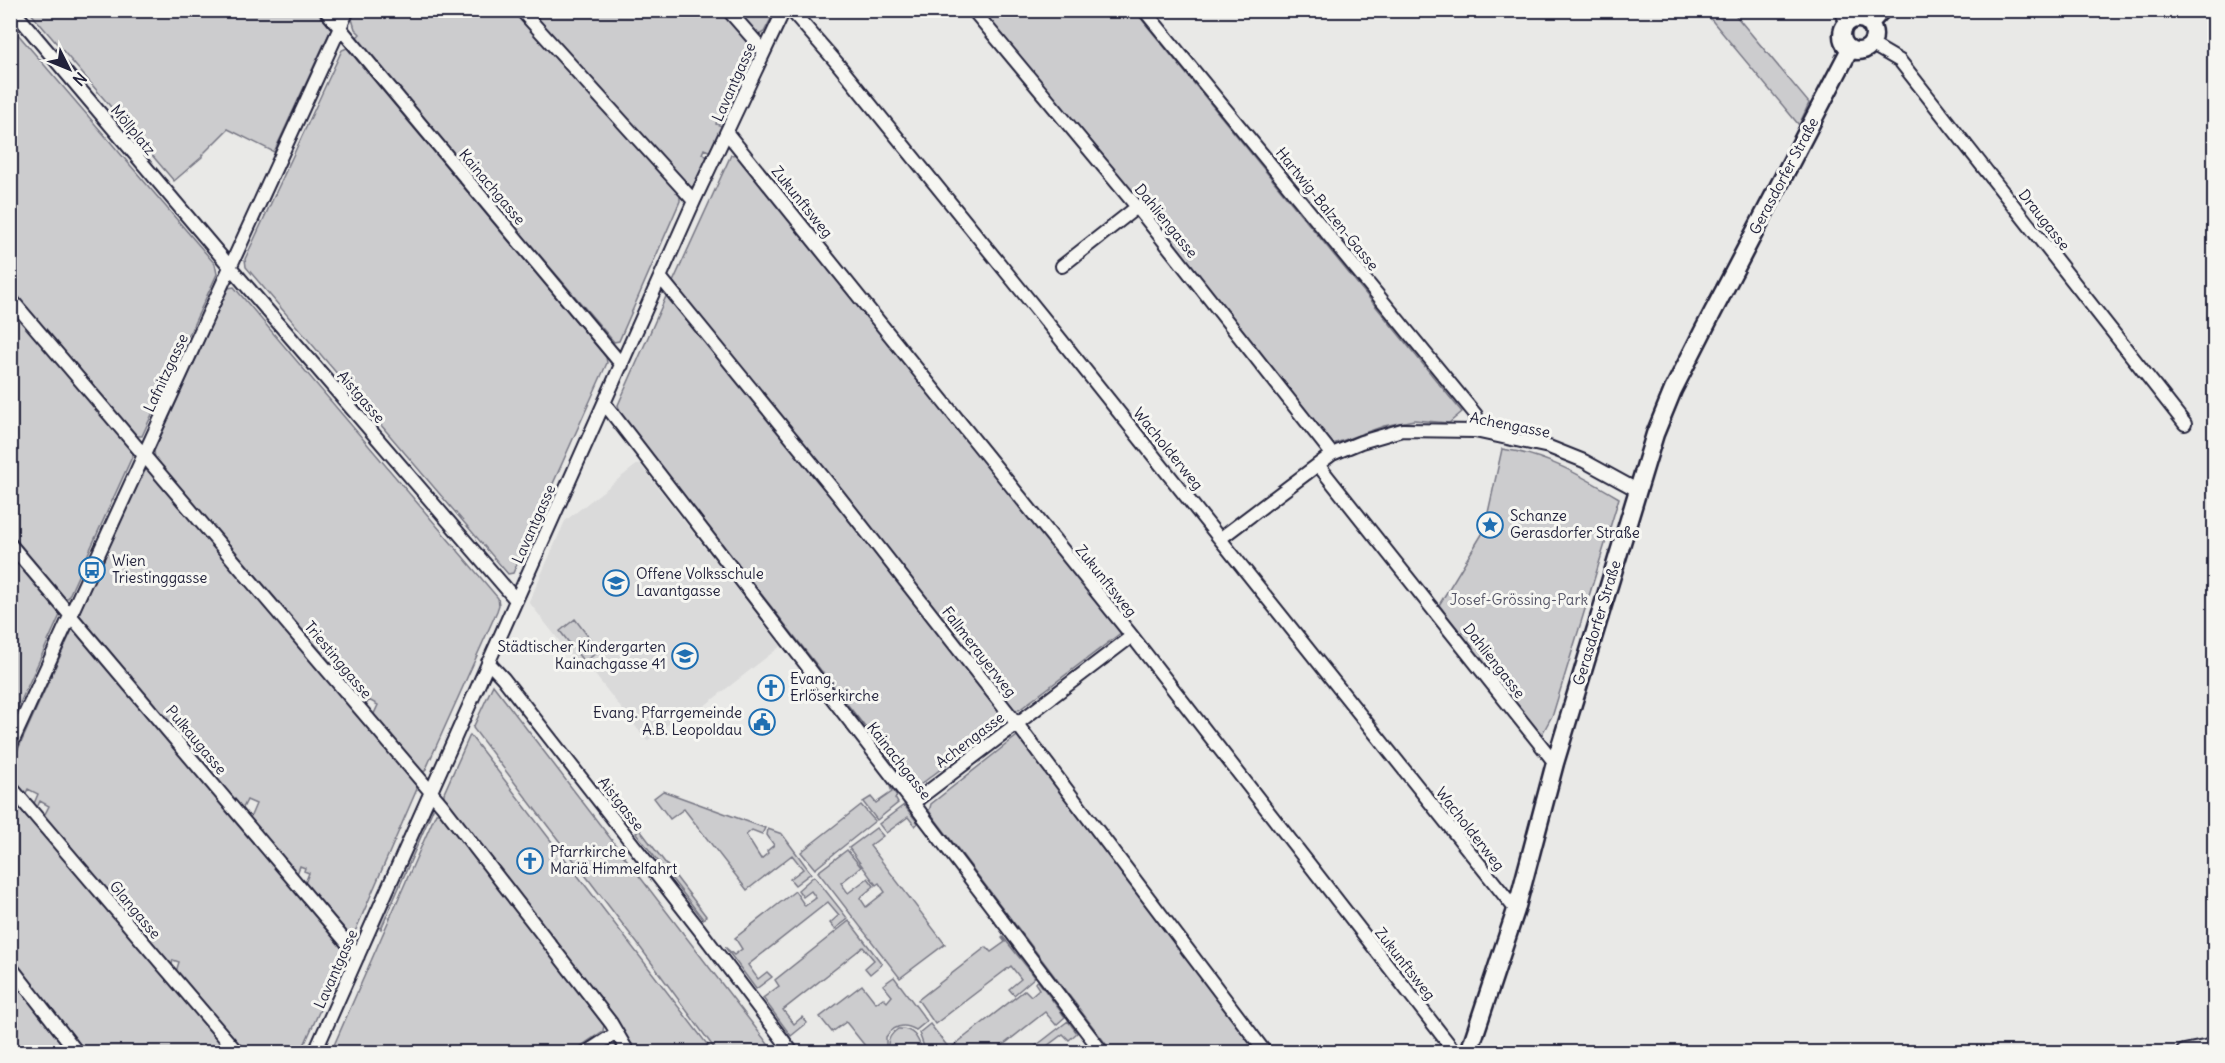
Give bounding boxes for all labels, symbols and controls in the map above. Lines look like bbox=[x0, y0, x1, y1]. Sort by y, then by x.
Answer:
north arrow bbox=[39, 39, 99, 99]
street label: Lavantgasse bbox=[708, 39, 759, 124]
text: N bbox=[69, 68, 91, 90]
street label: Möllplatz bbox=[107, 101, 160, 159]
street label: Gerasdorfer Straße bbox=[1745, 114, 1822, 238]
street label: Hartwig-Balzen-Gasse bbox=[1272, 143, 1383, 274]
street label: Kainachgasse bbox=[455, 145, 530, 228]
street label: Zukunftsweg bbox=[768, 162, 837, 241]
street label: Dahliengasse bbox=[1131, 180, 1202, 262]
street label: Draugasse bbox=[2015, 185, 2074, 254]
street label: Lafnitzgasse bbox=[139, 331, 192, 415]
street label: Aistgasse bbox=[333, 366, 389, 427]
street label: Wacholderweg bbox=[1129, 403, 1208, 494]
street label: Achengasse bbox=[1468, 407, 1552, 442]
street label: Lavantgasse bbox=[508, 481, 559, 566]
place label: Schanze Gerasdorfer Straße bbox=[1510, 506, 1640, 542]
place icon: Schanze Gerasdorfer Straße bbox=[1475, 510, 1505, 540]
street label: Zukunftsweg bbox=[1072, 541, 1141, 620]
place label: Wien Triestinggasse bbox=[112, 551, 207, 587]
bus stop icon: Wien Triestinggasse bbox=[77, 555, 107, 585]
street label: Gerasdorfer Straße bbox=[1568, 558, 1625, 688]
place label: Offene Volksschule Lavantgasse bbox=[636, 564, 764, 600]
school or university icon: Offene Volksschule Lavantgasse bbox=[601, 568, 631, 598]
park label: Josef-Grössing-Park bbox=[1450, 590, 1589, 609]
street label: Fallmerayerweg bbox=[938, 603, 1021, 701]
street label: Triestinggasse bbox=[300, 617, 376, 702]
street label: Dahliengasse bbox=[1459, 619, 1530, 702]
place label: Städtischer Kindergarten Kainachgasse 41 bbox=[497, 637, 666, 673]
school or university icon: Städtischer Kindergarten Kainachgasse 41 bbox=[670, 641, 700, 671]
place label: Evang. Erlöserkirche bbox=[790, 669, 879, 705]
church icon: Evang. Erlöserkirche bbox=[756, 673, 786, 703]
street label: Pulkaugasse bbox=[162, 701, 231, 778]
place label: Evang. Pfarrgemeinde A.B. Leopoldau bbox=[593, 703, 742, 739]
public building icon: Evang. Pfarrgemeinde A.B. Leopoldau bbox=[747, 707, 777, 737]
street label: Achengasse bbox=[931, 708, 1008, 772]
street label: Kainachgasse bbox=[863, 718, 936, 803]
street label: Aistgasse bbox=[594, 773, 648, 835]
street label: Wacholderweg bbox=[1432, 783, 1509, 874]
place label: Pfarrkirche Mariä Himmelfahrt bbox=[550, 842, 677, 878]
church icon: Pfarrkirche Mariä Himmelfahrt bbox=[515, 846, 545, 876]
street label: Glangasse bbox=[106, 877, 165, 943]
street label: Zukunftsweg bbox=[1371, 924, 1440, 1004]
street label: Lavantgasse bbox=[310, 926, 361, 1011]

